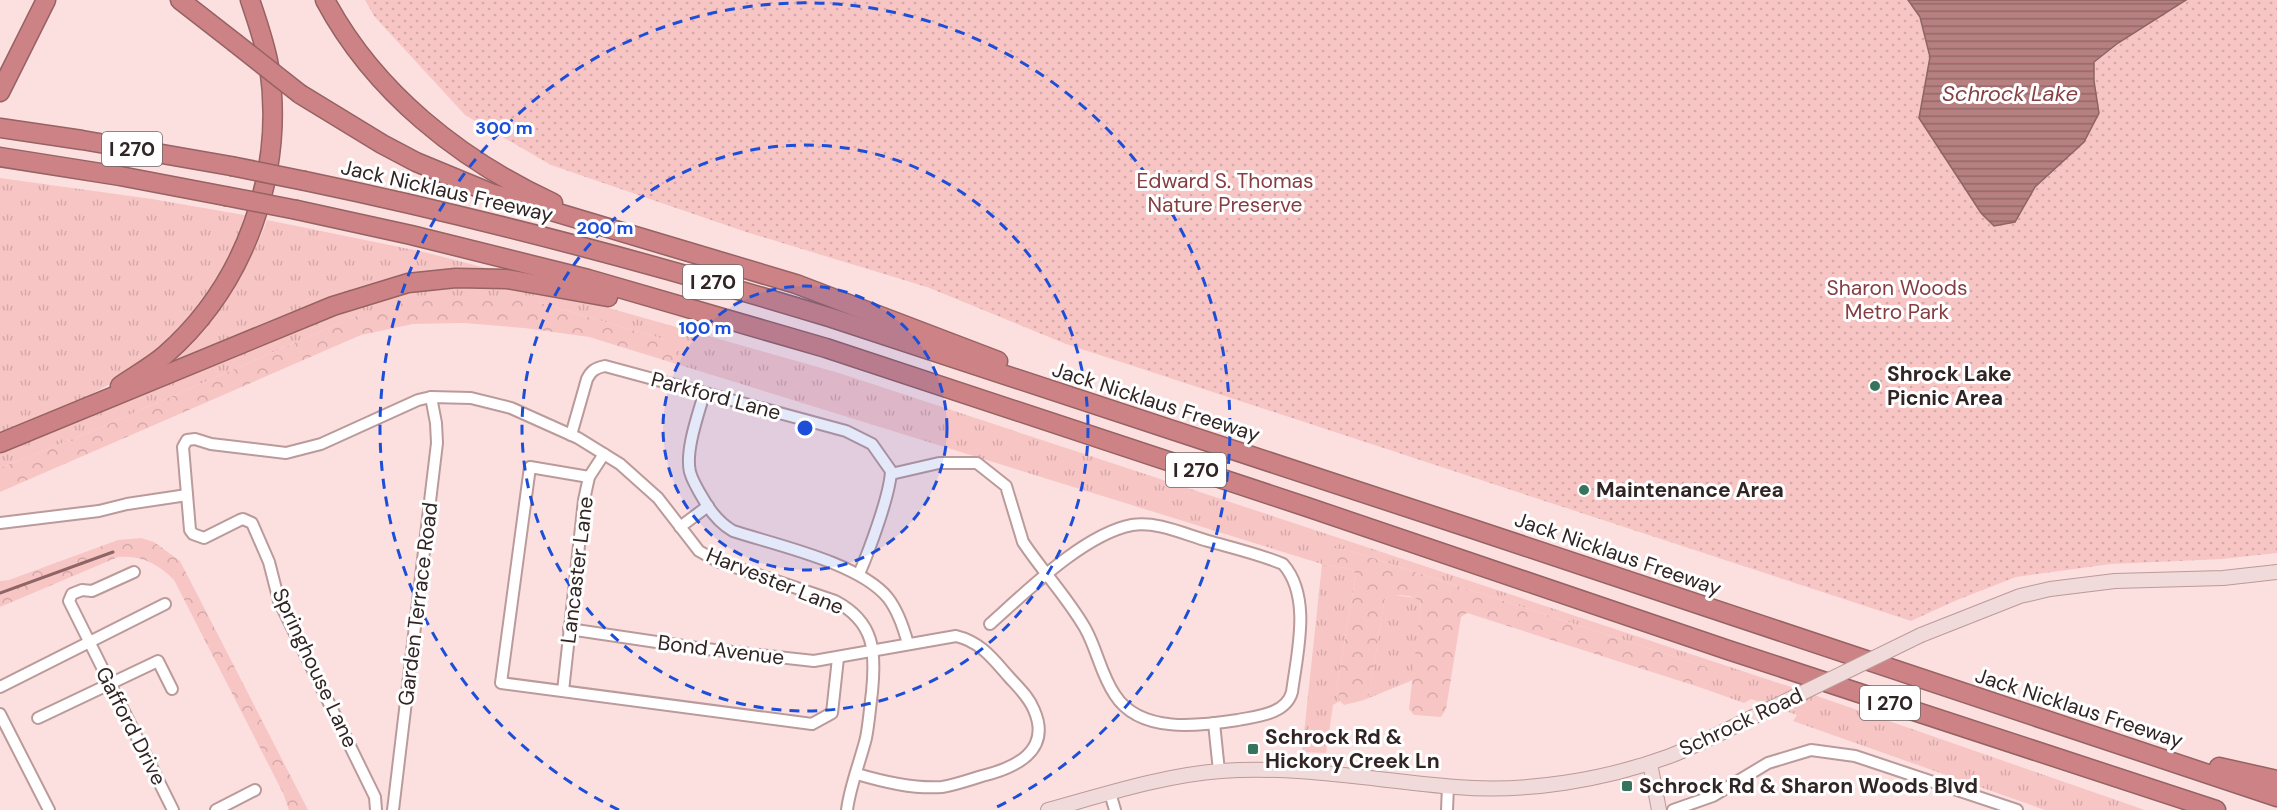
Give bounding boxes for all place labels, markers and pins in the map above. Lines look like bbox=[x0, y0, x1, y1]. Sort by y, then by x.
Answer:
place label: Shrock Lake Picnic Area bbox=[1887, 360, 2012, 412]
marker: Shrock Lake Picnic Area bbox=[1868, 379, 1882, 393]
centre of rings bbox=[795, 418, 815, 438]
place label: Maintenance Area bbox=[1596, 476, 1784, 504]
marker: Maintenance Area bbox=[1577, 483, 1591, 497]
place label: Schrock Rd & Hickory Creek Ln bbox=[1265, 723, 1440, 775]
marker: Schrock Rd & Hickory Creek Ln bbox=[1246, 742, 1260, 756]
place label: Schrock Rd & Sharon Woods Blvd bbox=[1639, 772, 1978, 800]
marker: Schrock Rd & Sharon Woods Blvd bbox=[1620, 779, 1634, 793]

